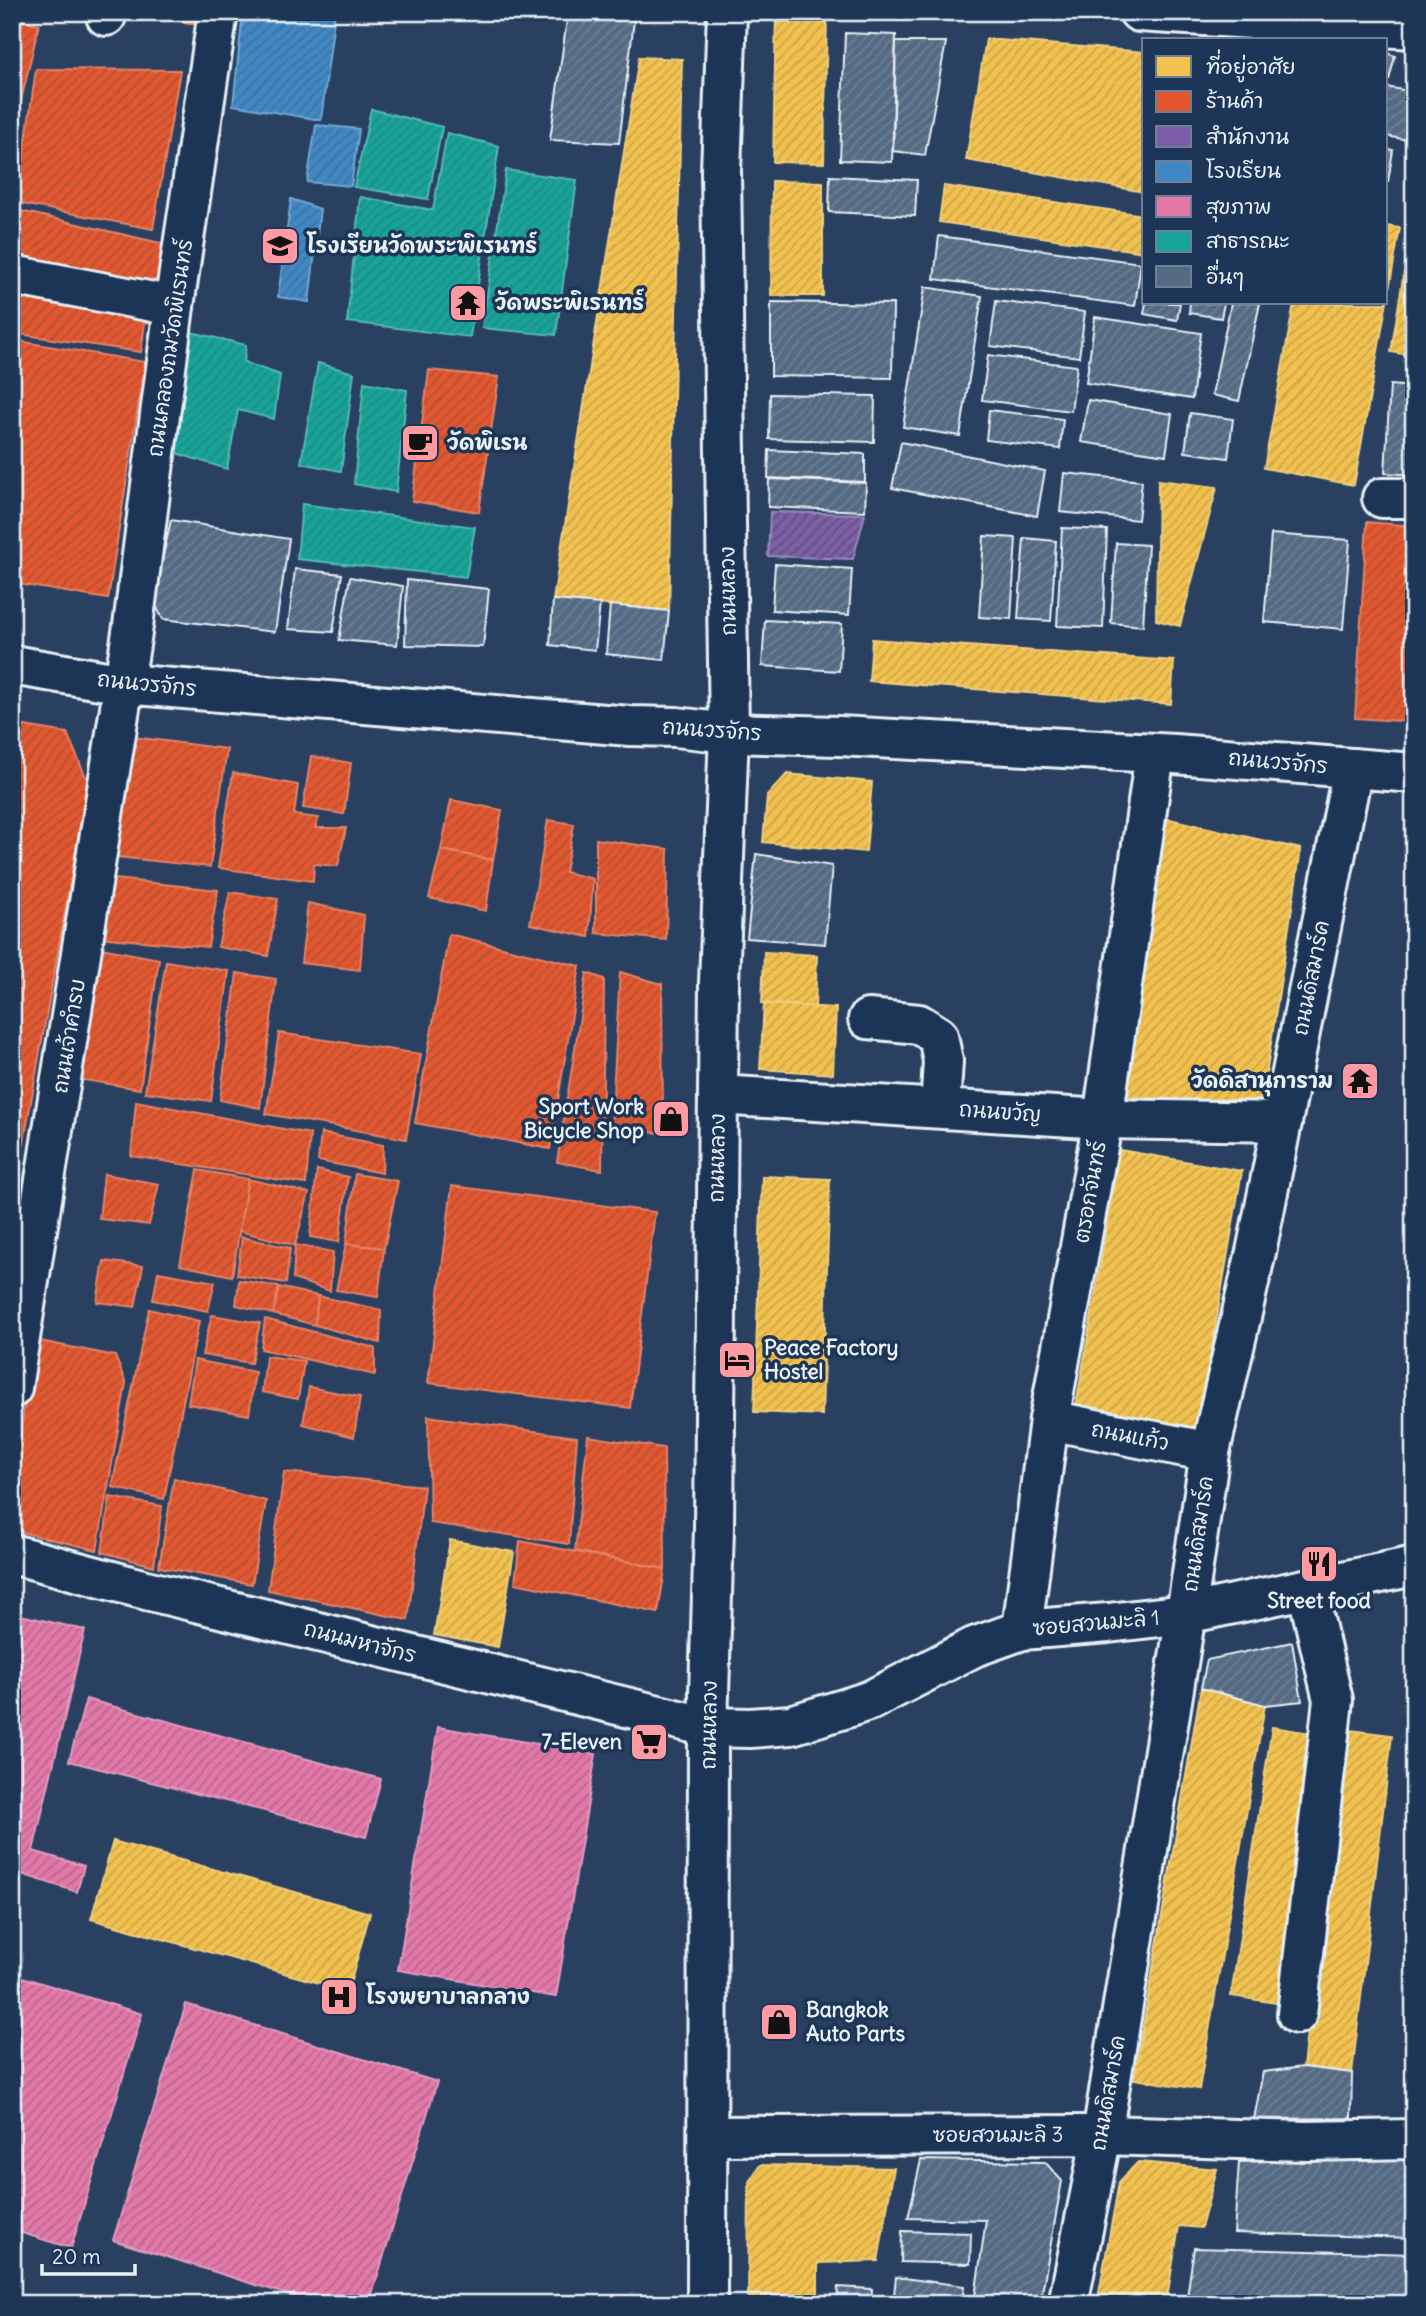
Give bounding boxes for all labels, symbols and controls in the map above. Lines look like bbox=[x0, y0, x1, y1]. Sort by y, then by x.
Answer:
legend bbox=[1142, 38, 1388, 304]
text: ที่อยู่อาศัย bbox=[1206, 49, 1296, 83]
text: ร้านค้า bbox=[1206, 87, 1263, 114]
text: สำนักงาน bbox=[1206, 123, 1289, 150]
text: โรงเรียน bbox=[1206, 157, 1281, 184]
text: สุขภาพ bbox=[1206, 193, 1271, 223]
school or university icon: โรงเรียนวัดพระพิเรนทร์ bbox=[259, 225, 301, 267]
text: สาธารณะ bbox=[1206, 227, 1290, 254]
place label: โรงเรียนวัดพระพิเรนทร์ bbox=[306, 231, 538, 259]
street label: ถนนคลองถมวัดพิเรนทร์ bbox=[141, 237, 198, 459]
text: อื่นๆ bbox=[1206, 259, 1244, 291]
temple icon: วัดพระพิเรนทร์ bbox=[447, 282, 489, 324]
place label: วัดพระพิเรนทร์ bbox=[495, 288, 644, 316]
cafe icon: วัดพิเรน bbox=[399, 422, 441, 464]
place label: วัดพิเรน bbox=[447, 429, 528, 456]
street label: ถนนหลวง bbox=[713, 546, 742, 636]
street label: ถนนวรจักร bbox=[96, 665, 198, 702]
street label: ถนนวรจักร bbox=[661, 713, 763, 746]
street label: ถนนวรจักร bbox=[1227, 744, 1329, 779]
street label: ถนนดิสมาร์ค bbox=[1286, 918, 1335, 1038]
street label: ถนนเจ้าคำรบ bbox=[46, 977, 91, 1095]
temple icon: วัดดิสานุการาม bbox=[1339, 1060, 1381, 1102]
place label: วัดดิสานุการาม bbox=[1191, 1067, 1333, 1097]
place label: Sport Work Bicycle Shop bbox=[524, 1093, 644, 1144]
street label: ถนนขวัญ bbox=[958, 1095, 1042, 1128]
shop icon: Sport Work Bicycle Shop bbox=[650, 1098, 692, 1140]
street label: ถนนหลวง bbox=[702, 1113, 731, 1203]
street label: ตรอกจันทร์ bbox=[1067, 1139, 1112, 1245]
place label: Peace Factory Hostel bbox=[764, 1334, 899, 1385]
hotel icon: Peace Factory Hostel bbox=[716, 1339, 758, 1381]
street label: ถนนแก้ว bbox=[1089, 1415, 1171, 1456]
street label: ถนนดิสมาร์ค bbox=[1176, 1474, 1219, 1594]
restaurant icon: Street food bbox=[1298, 1543, 1340, 1585]
place label: Street food bbox=[1267, 1587, 1371, 1614]
street label: ซอยสวนมะลิ 1 bbox=[1031, 1604, 1161, 1641]
street label: ถนนมหาจักร bbox=[301, 1614, 419, 1669]
street label: ถนนหลวง bbox=[694, 1680, 723, 1770]
supermarket icon: 7-Eleven bbox=[628, 1721, 670, 1763]
place label: 7-Eleven bbox=[541, 1728, 622, 1755]
hospital icon: โรงพยาบาลกลาง bbox=[318, 1976, 360, 2018]
place label: โรงพยาบาลกลาง bbox=[365, 1982, 530, 2010]
place label: Bangkok Auto Parts bbox=[806, 1996, 905, 2047]
shop icon: Bangkok Auto Parts bbox=[758, 2001, 800, 2043]
street label: ถนนดิสมาร์ค bbox=[1084, 2033, 1131, 2153]
street label: ซอยสวนมะลิ 3 bbox=[933, 2121, 1063, 2148]
scale bar bbox=[42, 2232, 135, 2276]
text: 20 m bbox=[52, 2243, 101, 2270]

